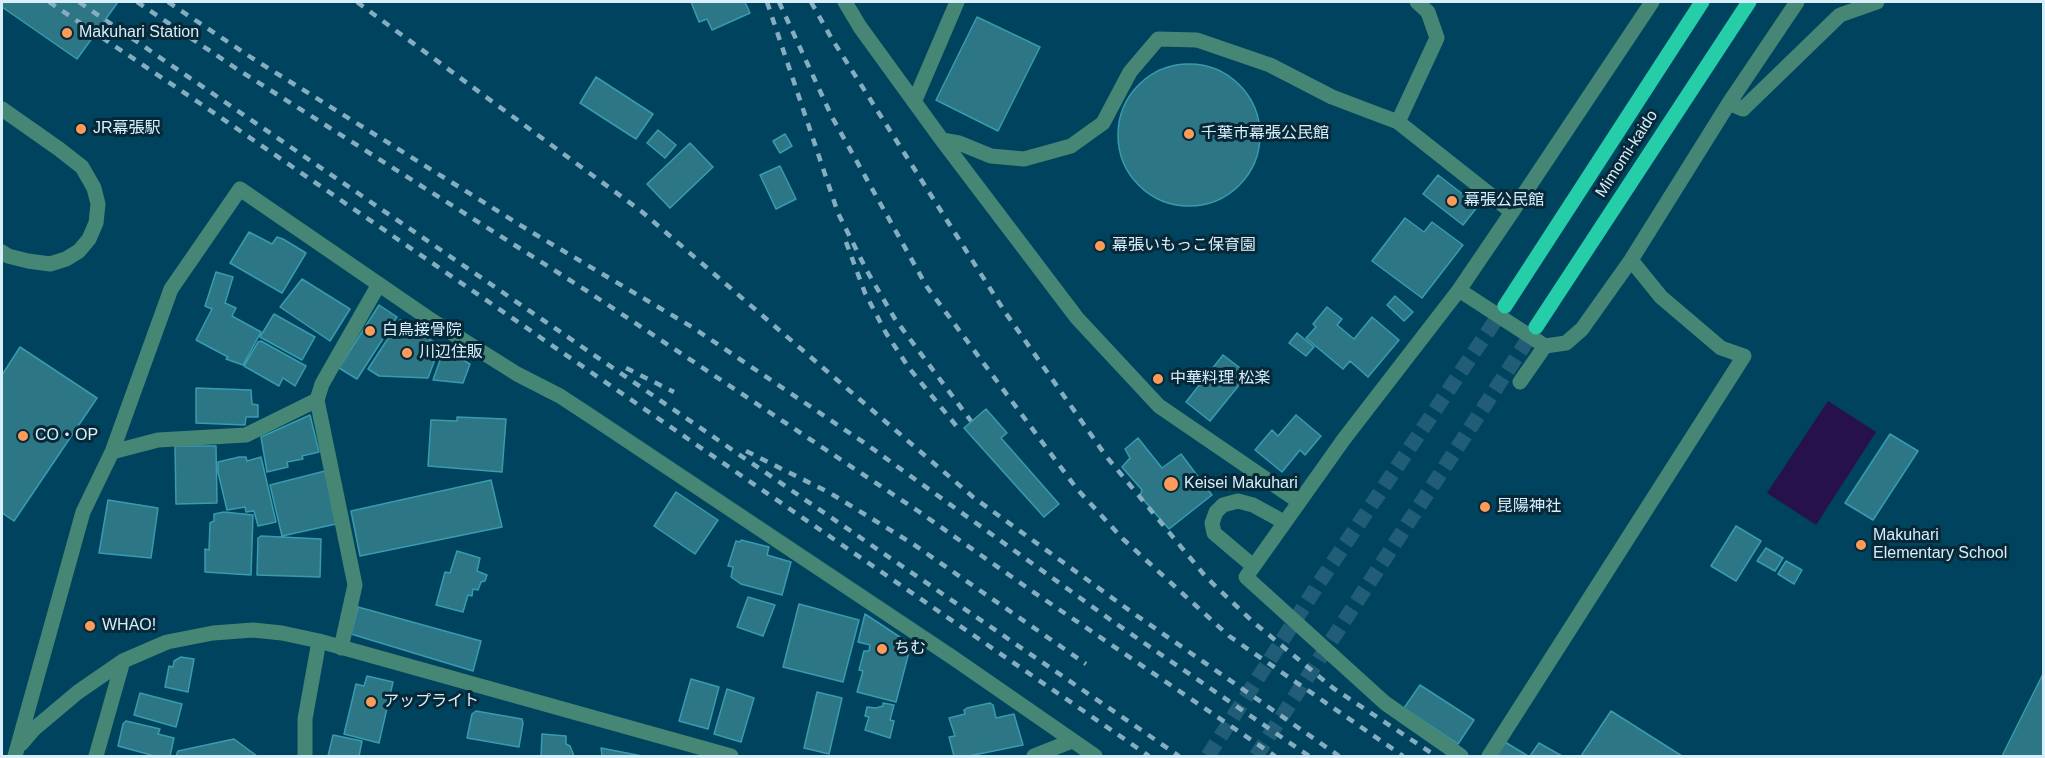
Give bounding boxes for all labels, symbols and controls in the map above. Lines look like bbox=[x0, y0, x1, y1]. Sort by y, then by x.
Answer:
place label: Makuhari Station bbox=[79, 23, 199, 43]
marker: Makuhari Station bbox=[60, 26, 74, 40]
street label: Mimomi-kaido bbox=[1592, 107, 1662, 201]
place label: JR幕張駅 bbox=[93, 119, 161, 139]
marker: JR幕張駅 bbox=[74, 122, 88, 136]
place label: 千葉市幕張公民館 bbox=[1201, 124, 1329, 144]
marker: 千葉市幕張公民館 bbox=[1182, 127, 1196, 141]
place label: 幕張公民館 bbox=[1464, 191, 1544, 211]
marker: 幕張公民館 bbox=[1445, 194, 1459, 208]
place label: 幕張いもっこ保育園 bbox=[1112, 236, 1256, 256]
marker: 幕張いもっこ保育園 bbox=[1093, 239, 1107, 253]
place label: 白鳥接骨院 bbox=[382, 321, 462, 341]
marker: 白鳥接骨院 bbox=[363, 324, 377, 338]
place label: 川辺住販 bbox=[419, 343, 483, 363]
marker: 川辺住販 bbox=[400, 346, 414, 360]
place label: 中華料理 松楽 bbox=[1170, 369, 1270, 389]
marker: 中華料理 松楽 bbox=[1151, 372, 1165, 386]
place label: CO・OP bbox=[35, 426, 98, 446]
marker: CO・OP bbox=[16, 429, 30, 443]
place label: Keisei Makuhari bbox=[1184, 474, 1298, 494]
marker: Keisei Makuhari bbox=[1162, 475, 1180, 493]
place label: 昆陽神社 bbox=[1497, 497, 1561, 517]
marker: 昆陽神社 bbox=[1478, 500, 1492, 514]
place label: Makuhari Elementary School bbox=[1873, 526, 2007, 564]
marker: Makuhari Elementary School bbox=[1854, 538, 1868, 552]
place label: WHAO! bbox=[102, 616, 156, 636]
marker: WHAO! bbox=[83, 619, 97, 633]
place label: ちむ bbox=[894, 639, 926, 659]
marker: ちむ bbox=[875, 642, 889, 656]
place label: アップライト bbox=[383, 692, 479, 712]
marker: アップライト bbox=[364, 695, 378, 709]

